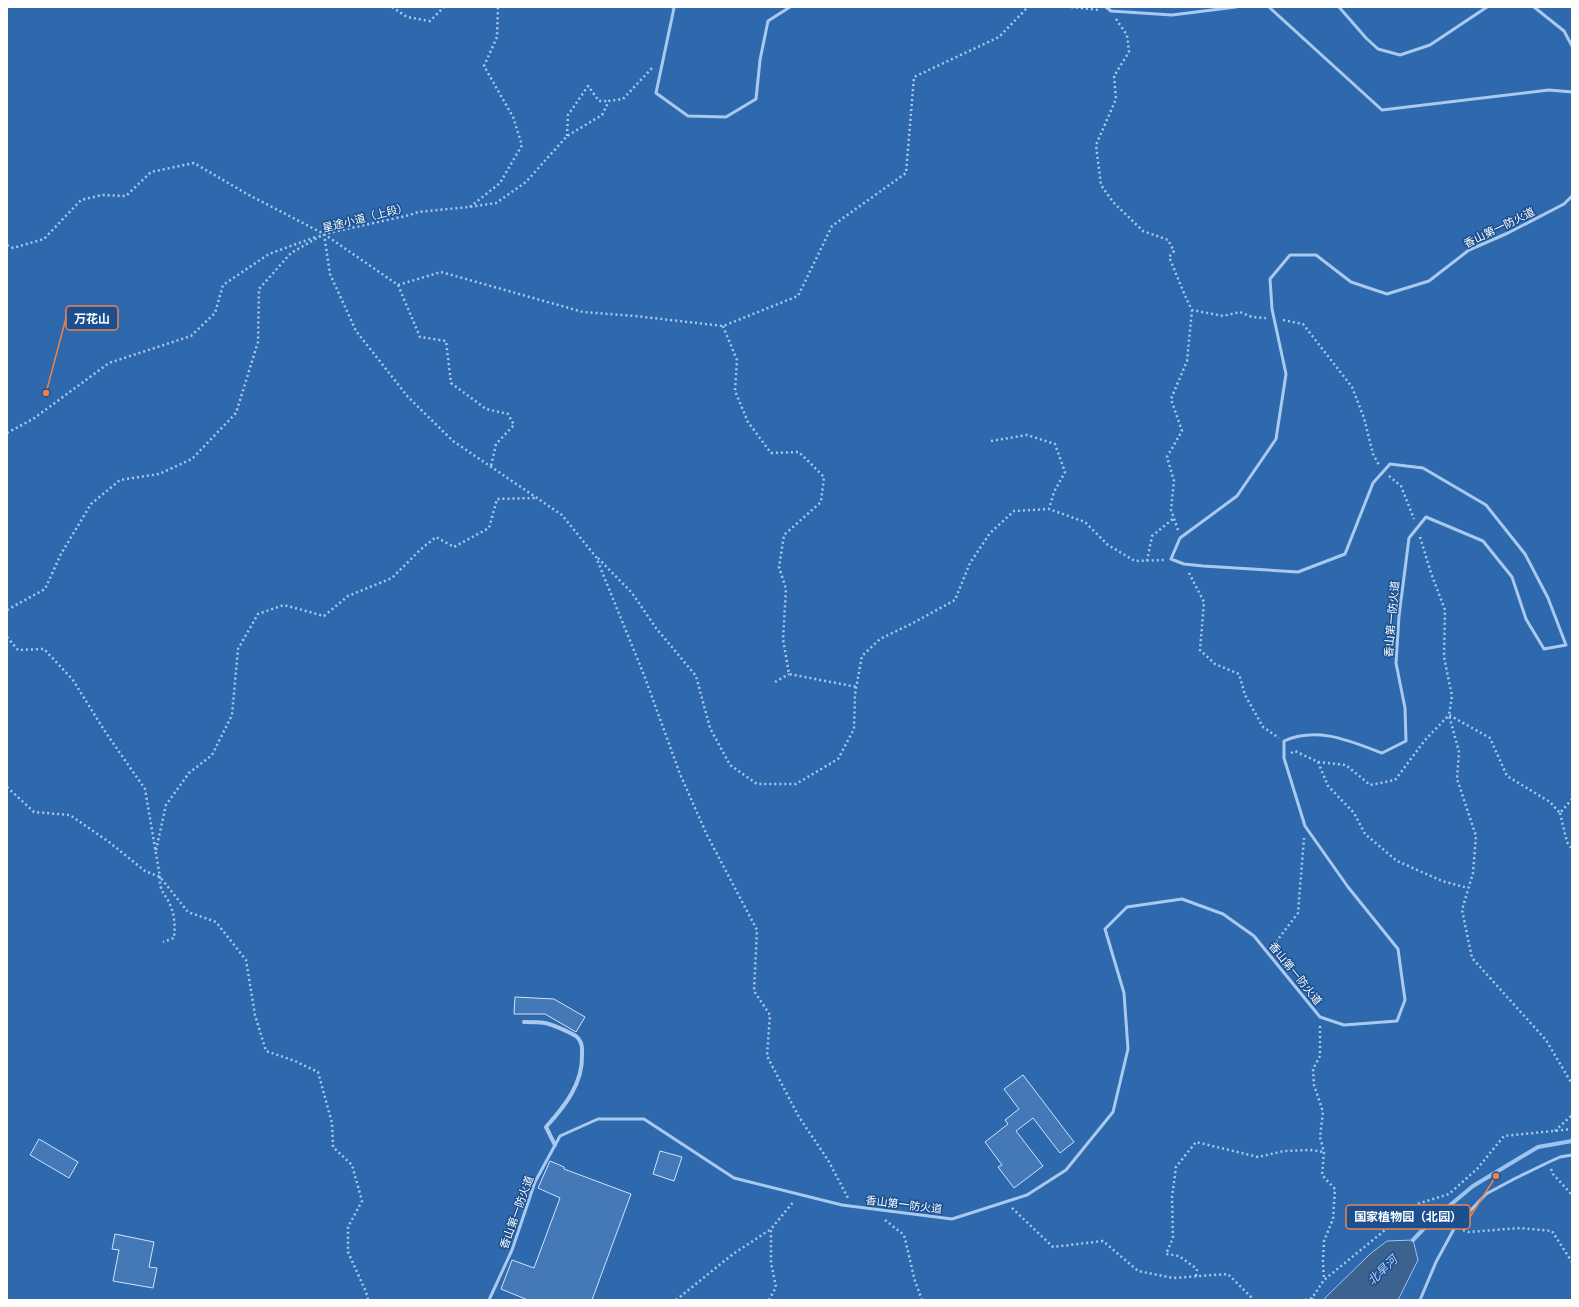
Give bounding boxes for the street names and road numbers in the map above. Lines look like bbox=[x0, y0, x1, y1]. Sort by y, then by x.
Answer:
street label: 星途小道（上段） bbox=[320, 199, 410, 235]
street label: 香山第一防火道 bbox=[1461, 203, 1537, 251]
street label: 香山第一防火道 bbox=[1380, 580, 1402, 658]
street label: 香山第一防火道 bbox=[1266, 938, 1326, 1008]
street label: 香山第一防火道 bbox=[496, 1173, 536, 1251]
street label: 香山第一防火道 bbox=[865, 1192, 943, 1216]

